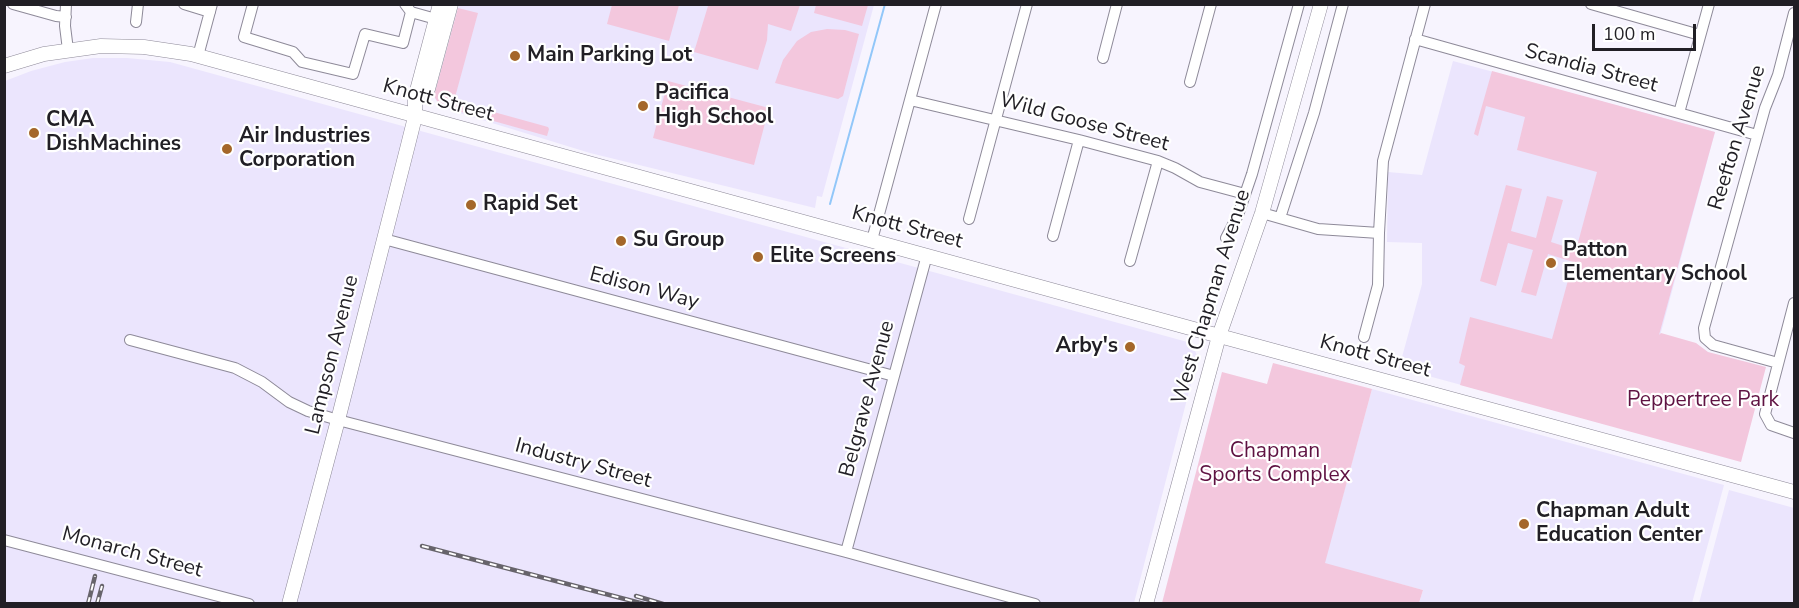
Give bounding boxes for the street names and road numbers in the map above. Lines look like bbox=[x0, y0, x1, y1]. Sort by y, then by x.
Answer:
street label: Scandia Street bbox=[1522, 39, 1660, 99]
street label: Reefton Avenue bbox=[1704, 62, 1772, 214]
street label: Knott Street bbox=[380, 74, 496, 128]
street label: Wild Goose Street bbox=[997, 88, 1171, 158]
street label: West Chapman Avenue bbox=[1167, 187, 1257, 407]
street label: Knott Street bbox=[849, 201, 965, 255]
street label: Edison Way bbox=[587, 262, 701, 316]
street label: Lampson Avenue bbox=[301, 273, 365, 437]
street label: Belgrave Avenue bbox=[835, 318, 901, 480]
street label: Knott Street bbox=[1317, 330, 1433, 384]
street label: Industry Street bbox=[512, 434, 654, 494]
street label: Monarch Street bbox=[59, 522, 205, 584]

